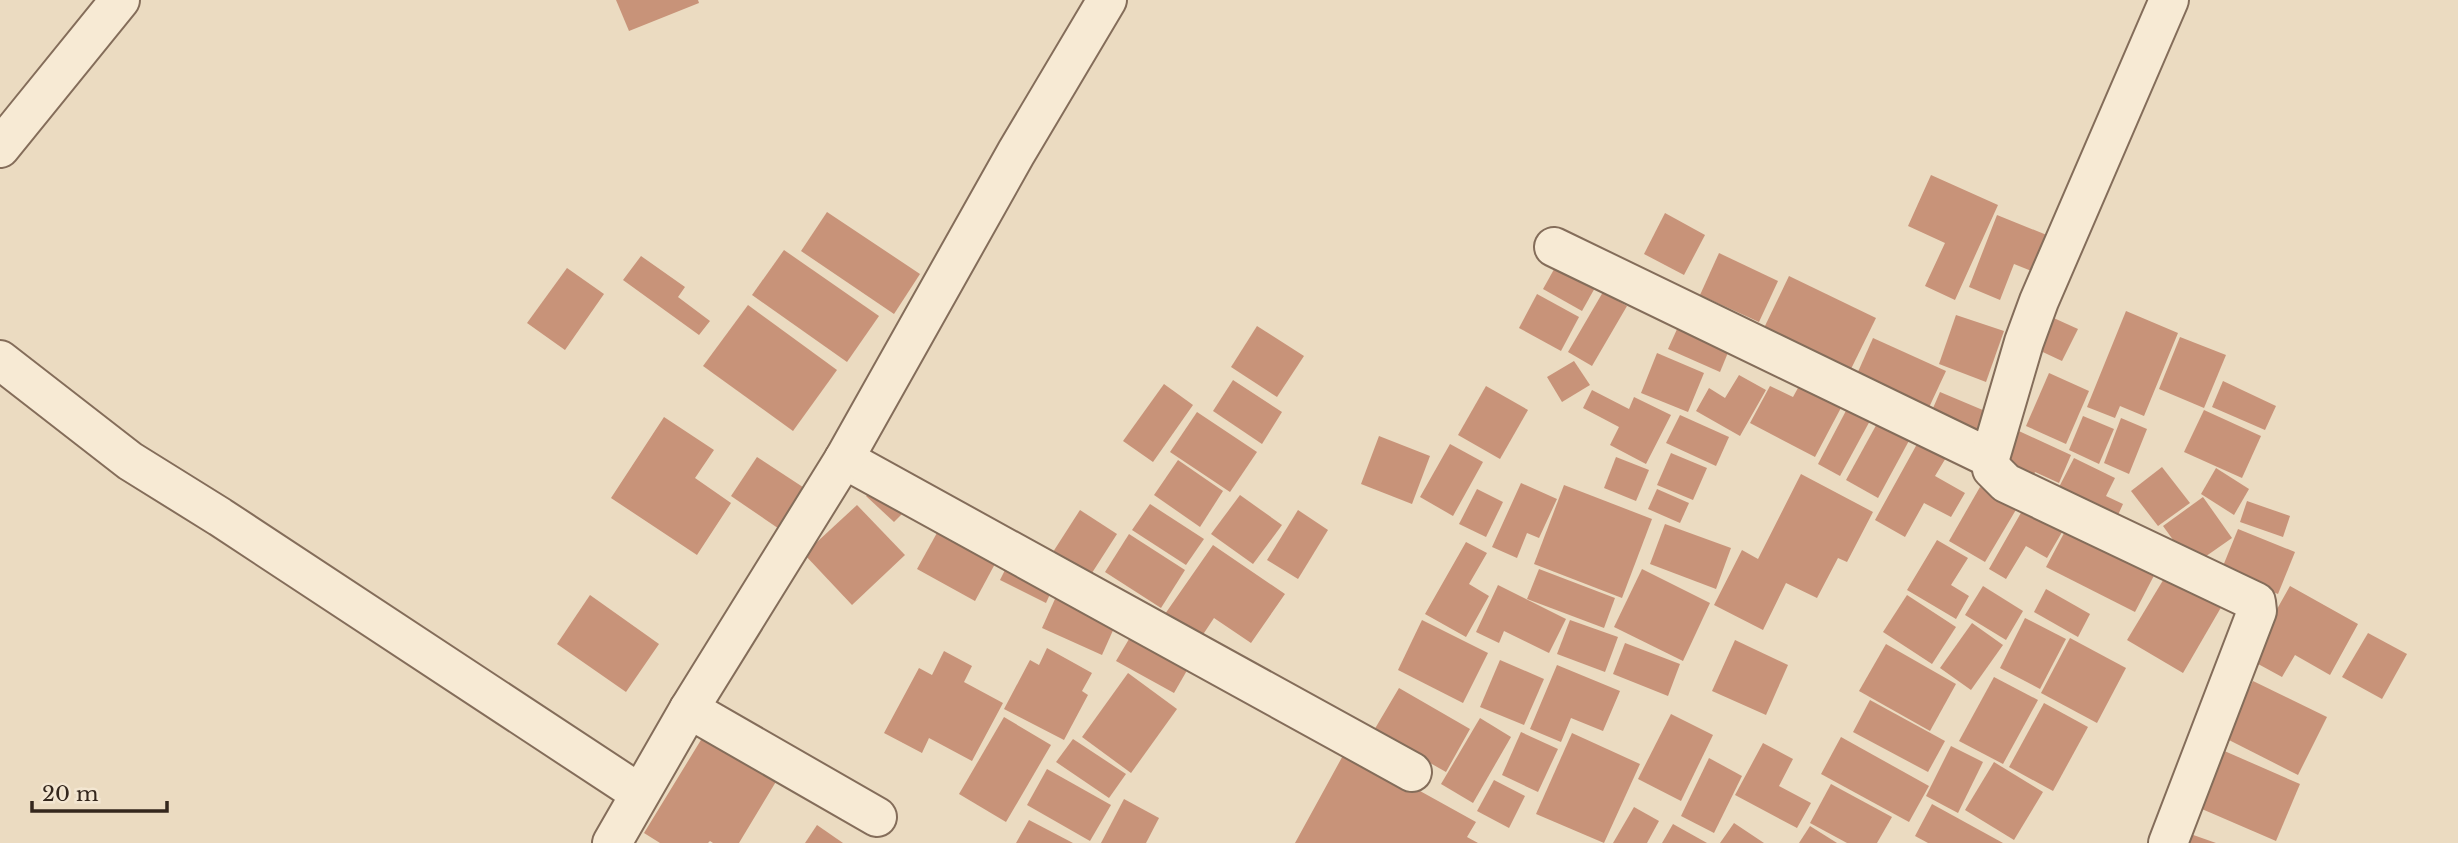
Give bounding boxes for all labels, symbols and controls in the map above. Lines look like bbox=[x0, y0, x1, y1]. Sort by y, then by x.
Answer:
scale bar bbox=[32, 770, 166, 814]
text: 20 m bbox=[42, 781, 99, 807]

